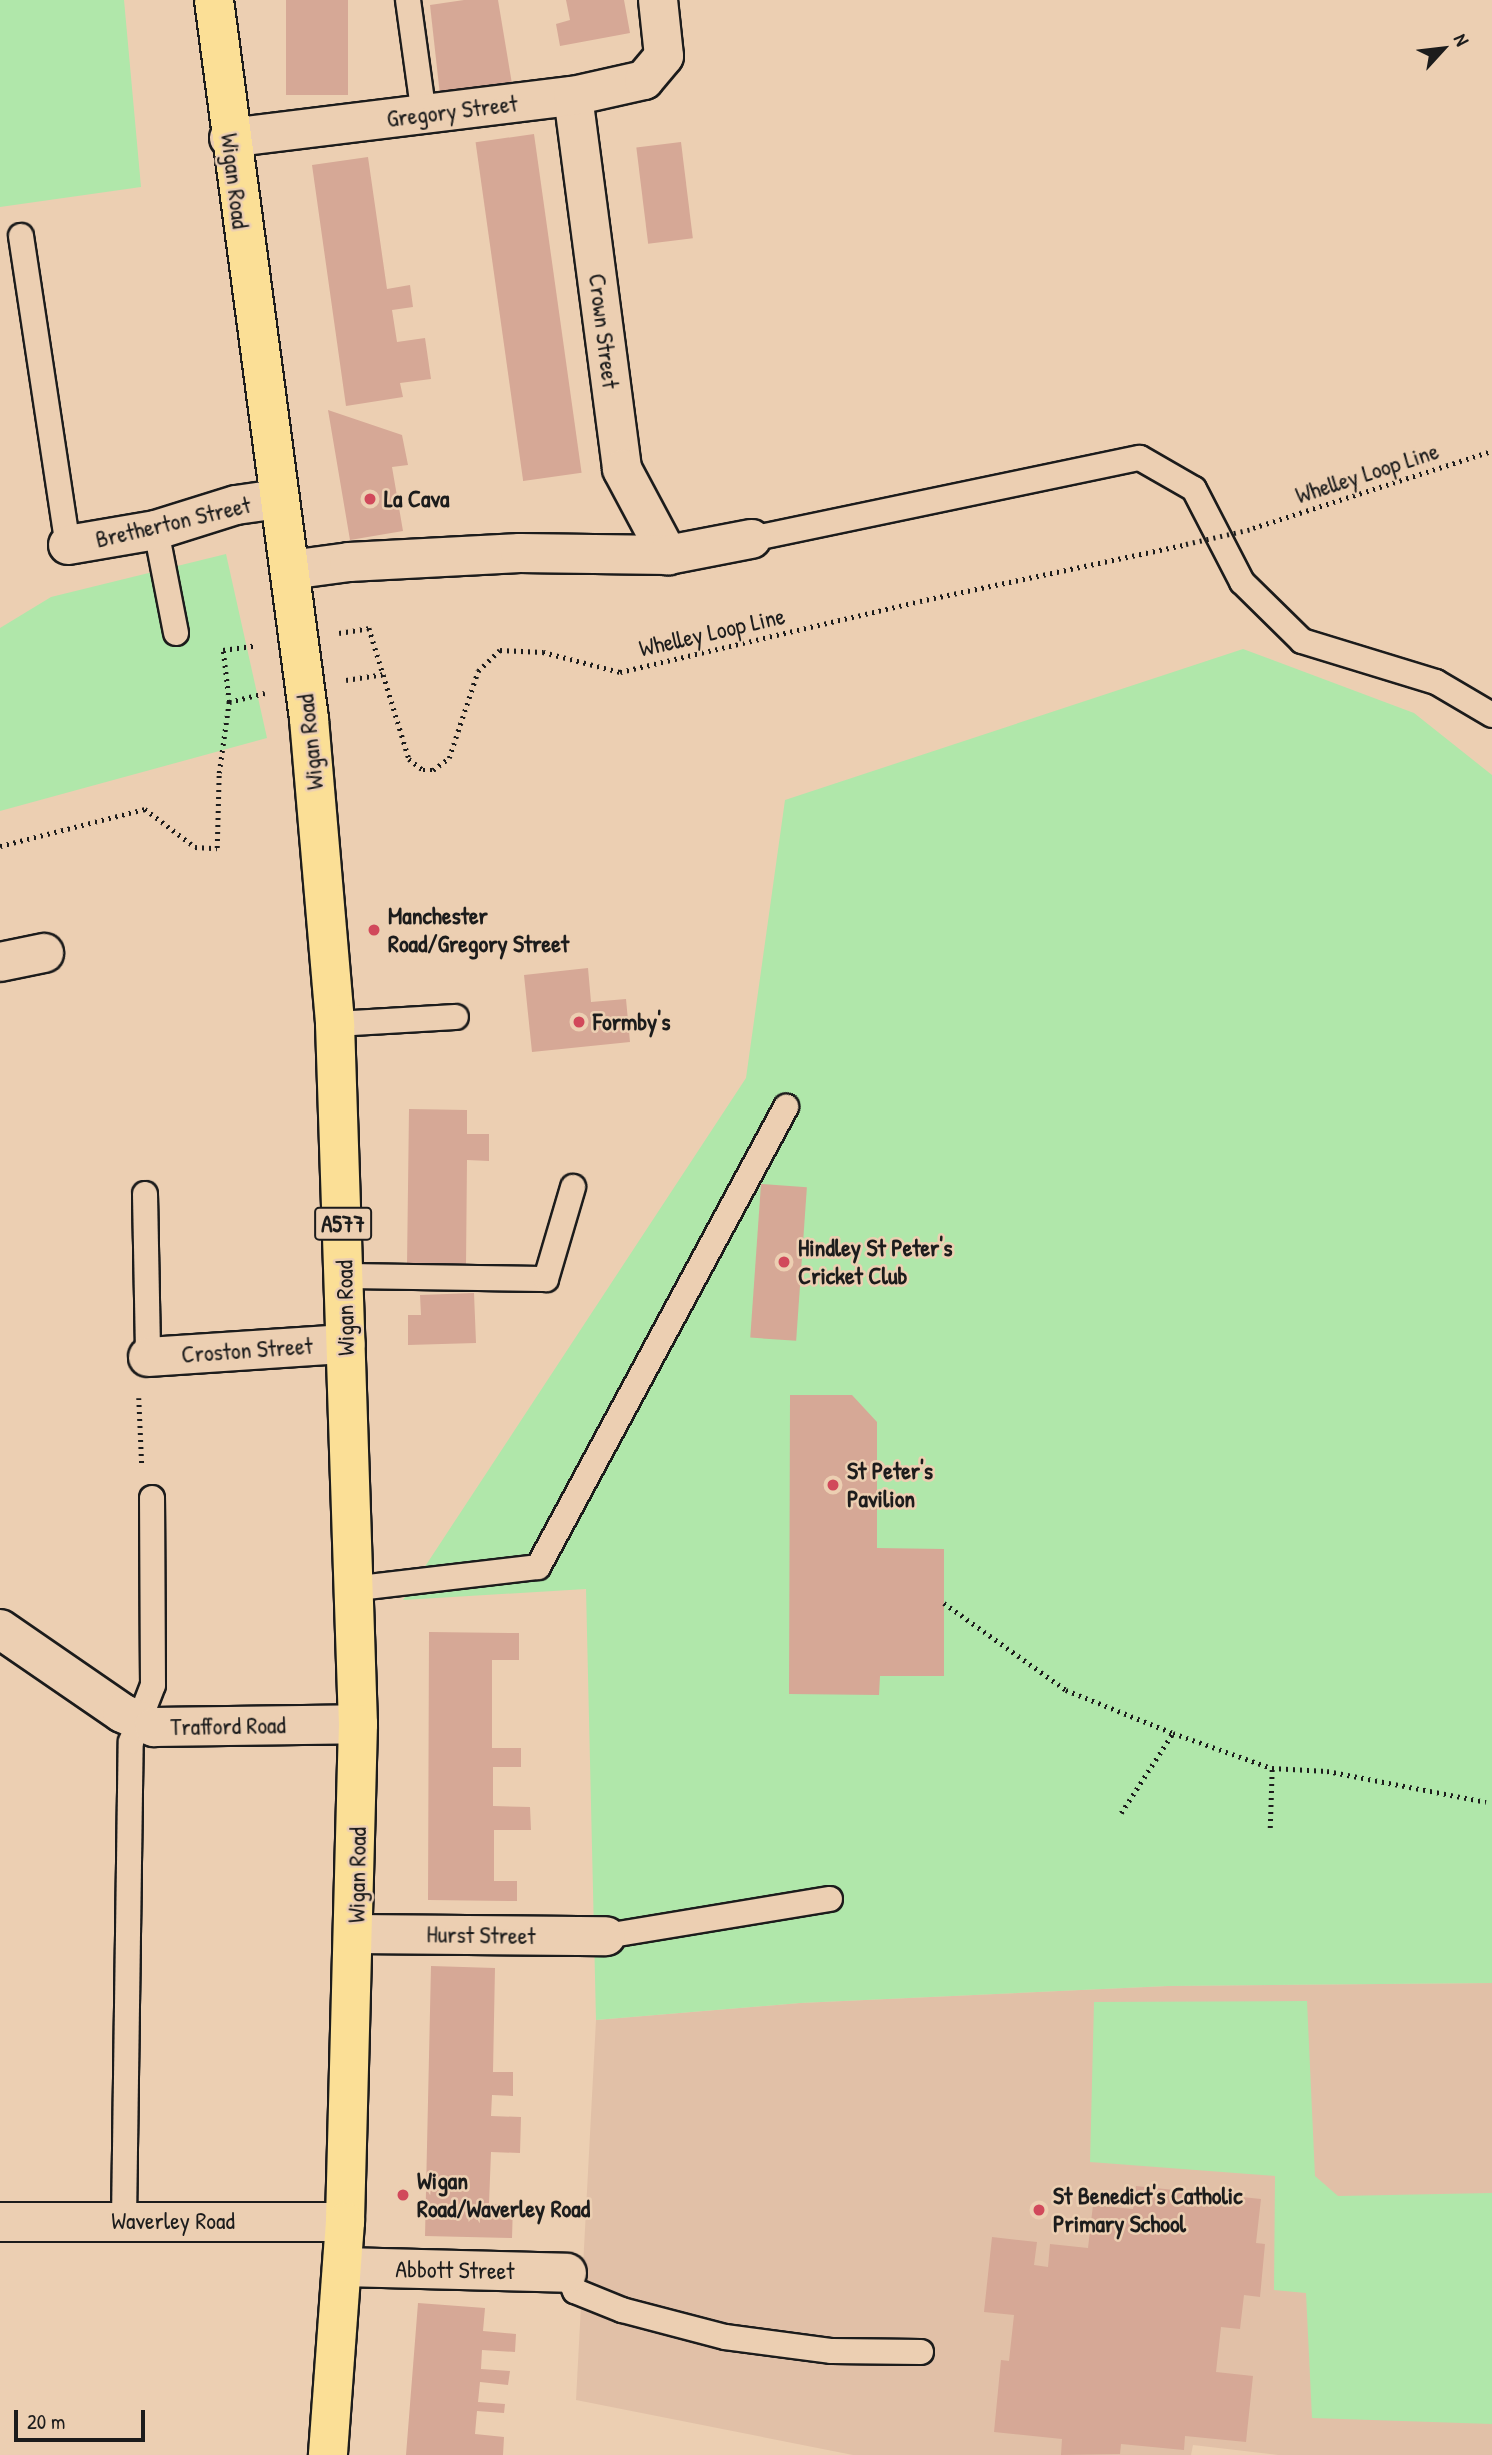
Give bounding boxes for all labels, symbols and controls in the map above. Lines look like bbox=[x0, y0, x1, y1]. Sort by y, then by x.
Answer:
north arrow bbox=[1408, 14, 1478, 84]
text: N bbox=[1448, 29, 1476, 50]
street label: Gregory Street bbox=[385, 89, 519, 133]
street label: Wigan Road bbox=[215, 132, 255, 230]
street label: Crown Street bbox=[583, 272, 625, 390]
street label: Whelley Loop Line bbox=[1292, 436, 1442, 510]
place label: La Cava bbox=[384, 485, 449, 513]
street label: Bretherton Street bbox=[93, 490, 253, 554]
marker: La Cava bbox=[362, 491, 378, 507]
street label: Whelley Loop Line bbox=[636, 601, 788, 663]
street label: Wigan Road bbox=[291, 693, 329, 791]
place label: Manchester Road/Gregory Street bbox=[388, 902, 569, 958]
marker: Manchester Road/Gregory Street bbox=[366, 922, 382, 938]
place label: Formby's bbox=[593, 1008, 670, 1036]
marker: Formby's bbox=[571, 1014, 587, 1030]
road number: A577 bbox=[313, 1204, 373, 1244]
place label: Hindley St Peter's Cricket Club bbox=[798, 1234, 953, 1290]
marker: Hindley St Peter's Cricket Club bbox=[776, 1254, 792, 1270]
street label: Wigan Road bbox=[330, 1260, 360, 1356]
street label: Croston Street bbox=[180, 1331, 314, 1369]
place label: St Peter's Pavilion bbox=[847, 1457, 933, 1513]
marker: St Peter's Pavilion bbox=[825, 1477, 841, 1493]
street label: Trafford Road bbox=[170, 1711, 286, 1741]
street label: Wigan Road bbox=[342, 1827, 372, 1923]
street label: Hurst Street bbox=[426, 1920, 536, 1950]
place label: Wigan Road/Waverley Road bbox=[417, 2167, 590, 2223]
place label: St Benedict's Catholic Primary School bbox=[1053, 2182, 1243, 2238]
marker: Wigan Road/Waverley Road bbox=[395, 2187, 411, 2203]
marker: St Benedict's Catholic Primary School bbox=[1031, 2202, 1047, 2218]
street label: Waverley Road bbox=[111, 2207, 235, 2235]
street label: Abbott Street bbox=[395, 2255, 515, 2285]
scale bar bbox=[18, 2396, 149, 2440]
text: 20 m bbox=[27, 2407, 65, 2436]

